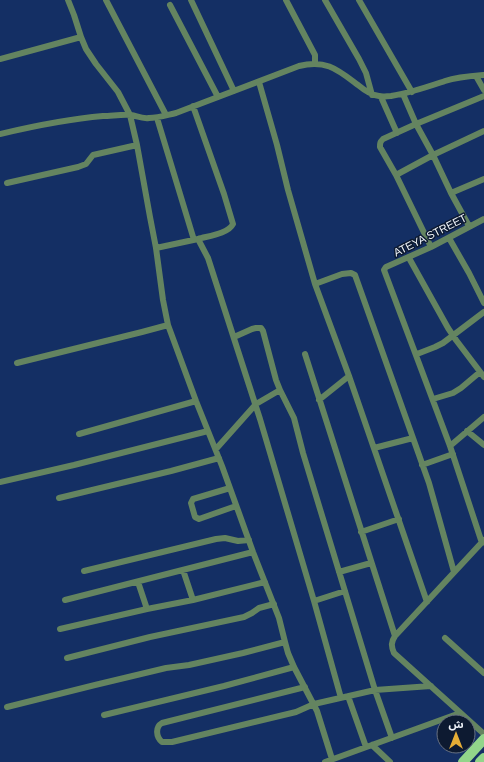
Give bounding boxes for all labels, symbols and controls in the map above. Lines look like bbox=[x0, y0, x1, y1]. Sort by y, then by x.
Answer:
street label: ATEYA STREET bbox=[392, 211, 469, 259]
north arrow bbox=[436, 714, 476, 754]
text: ش bbox=[448, 718, 464, 731]

